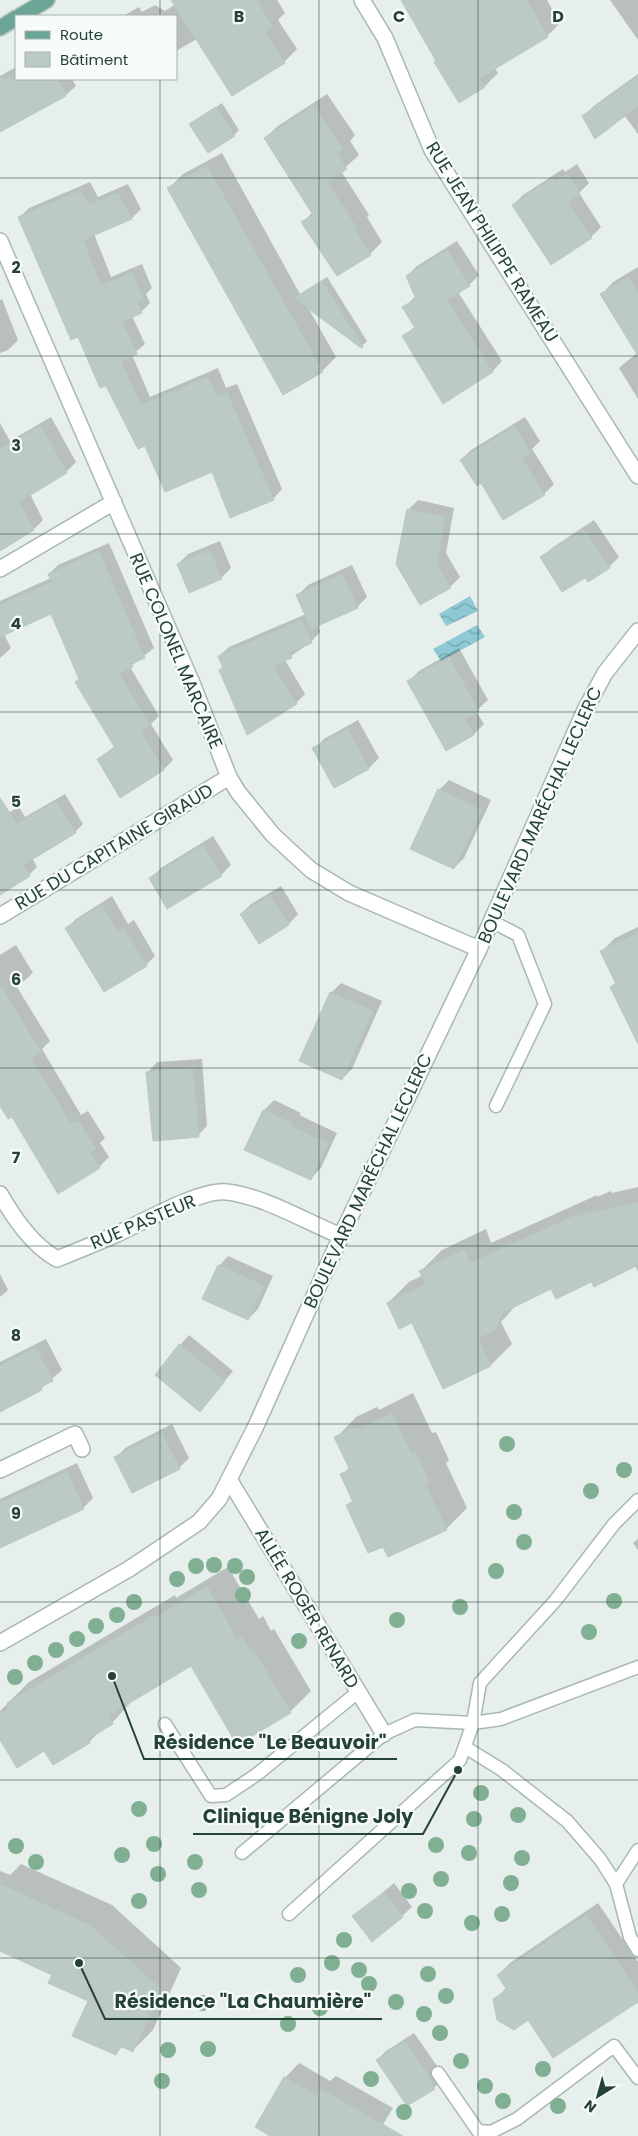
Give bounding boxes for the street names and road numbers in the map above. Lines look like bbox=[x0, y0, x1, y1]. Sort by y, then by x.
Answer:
street label: RUE JEAN PHILIPPE RAMEAU bbox=[420, 137, 564, 347]
street label: RUE COLONEL MARCAIRE bbox=[124, 549, 229, 753]
street label: BOULEVARD MARÉCHAL LECLERC bbox=[471, 682, 608, 947]
street label: RUE DU CAPITAINE GIRAUD bbox=[10, 777, 218, 916]
street label: BOULEVARD MARÉCHAL LECLERC bbox=[297, 1049, 438, 1312]
street label: RUE PASTEUR bbox=[86, 1188, 199, 1255]
street label: ALLÉE ROGER RENARD bbox=[249, 1523, 365, 1693]

